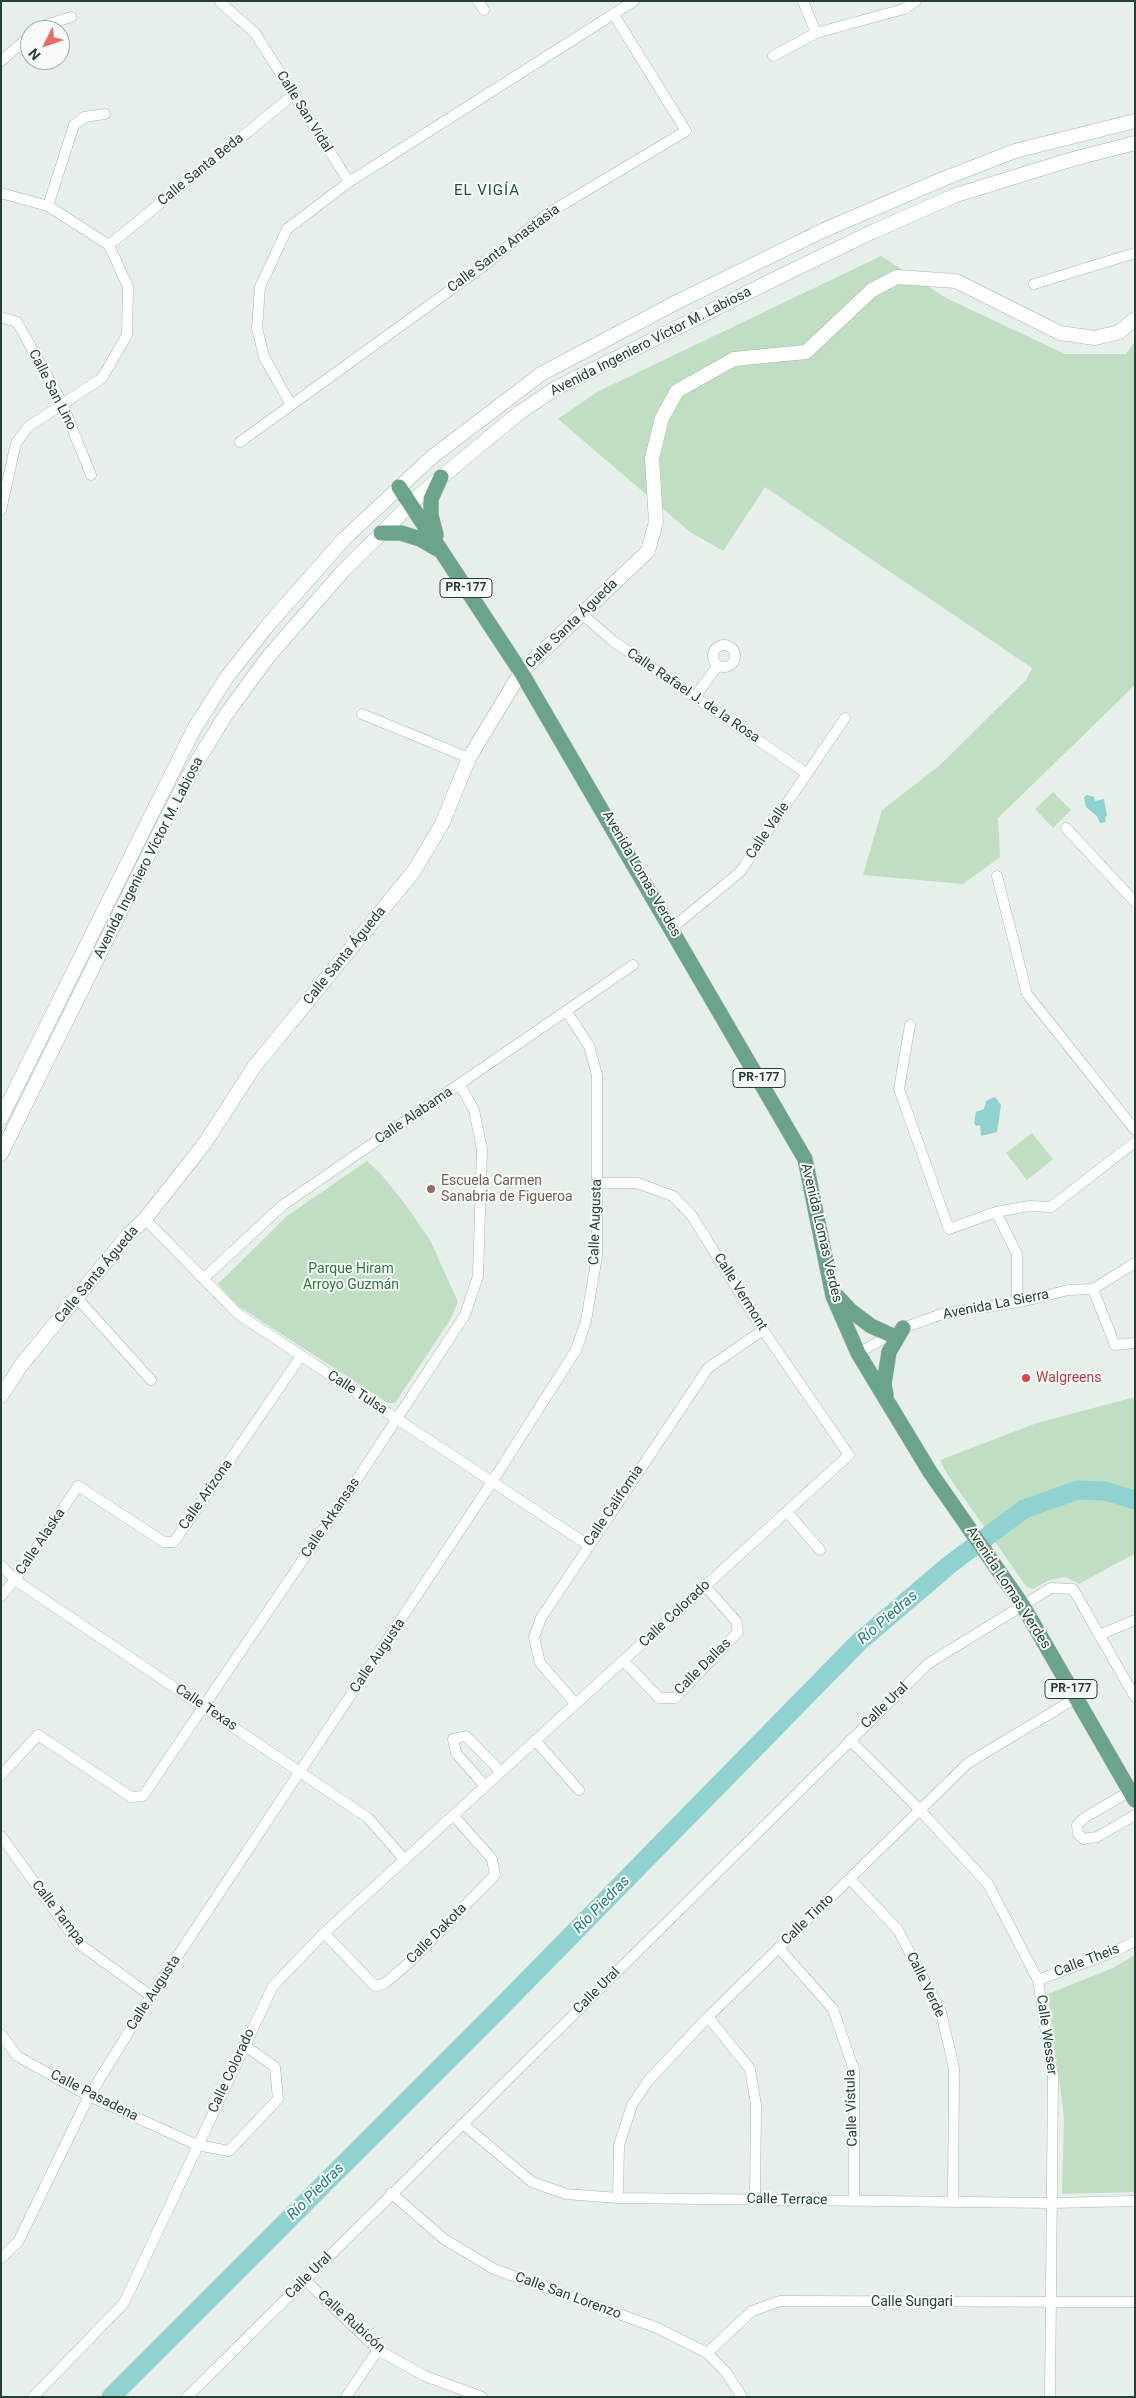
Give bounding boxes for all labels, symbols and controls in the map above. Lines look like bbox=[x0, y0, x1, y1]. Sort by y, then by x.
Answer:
north arrow bbox=[20, 20, 70, 70]
text: N bbox=[25, 45, 44, 63]
street label: Calle San Vidal bbox=[272, 68, 336, 156]
street label: Calle Santa Beda bbox=[155, 130, 247, 210]
district label: EL VIGÍA bbox=[453, 182, 521, 200]
street label: Calle Santa Anastasia bbox=[445, 201, 563, 297]
street label: Avenida Ingeniero Víctor M. Labiosa bbox=[548, 284, 754, 400]
street label: Calle San Lino bbox=[24, 347, 80, 433]
street label: Calle Santa Águeda bbox=[522, 576, 622, 672]
road number: PR-177 bbox=[440, 578, 492, 598]
street label: Calle Rafael J. de la Rosa bbox=[623, 645, 763, 747]
street label: Avenida Ingeniero Víctor M. Labiosa bbox=[91, 755, 207, 961]
street label: Calle Valle bbox=[743, 799, 793, 863]
street label: Avenida Lomas Verdes bbox=[598, 808, 684, 940]
street label: Calle Santa Águeda bbox=[300, 904, 390, 1008]
road number: PR-177 bbox=[733, 1068, 785, 1088]
street label: Calle Alabama bbox=[372, 1084, 456, 1148]
street label: Avenida Lomas Verdes bbox=[797, 1162, 845, 1304]
place label: Escuela Carmen Sanabria de Figueroa bbox=[441, 1173, 573, 1206]
street label: Calle Augusta bbox=[586, 1179, 606, 1265]
marker: Escuela Carmen Sanabria de Figueroa bbox=[425, 1183, 437, 1195]
street label: Calle Santa Águeda bbox=[52, 1223, 142, 1327]
street label: Calle Vermont bbox=[710, 1250, 770, 1334]
park label: Parque Hiram Arroyo Guzmán bbox=[303, 1261, 399, 1294]
street label: Avenida La Sierra bbox=[942, 1286, 1050, 1324]
street label: Calle Tulsa bbox=[324, 1367, 390, 1419]
place label: Walgreens bbox=[1036, 1370, 1101, 1386]
marker: Walgreens bbox=[1020, 1372, 1032, 1384]
street label: Calle Arizona bbox=[176, 1457, 236, 1533]
street label: Calle California bbox=[581, 1462, 647, 1550]
street label: Calle Arkansas bbox=[298, 1475, 364, 1561]
street label: Calle Alaska bbox=[13, 1506, 69, 1578]
street label: Avenida Lomas Verdes bbox=[962, 1524, 1054, 1652]
street label: Calle Colorado bbox=[636, 1577, 714, 1651]
water label: Río Piedras bbox=[854, 1587, 922, 1649]
street label: Calle Augusta bbox=[347, 1616, 409, 1696]
street label: Calle Dallas bbox=[671, 1635, 735, 1699]
street label: Calle Ural bbox=[858, 1679, 912, 1733]
road number: PR-177 bbox=[1045, 1680, 1097, 1698]
street label: Calle Texas bbox=[172, 1681, 240, 1735]
water label: Río Piedras bbox=[570, 1872, 634, 1938]
street label: Calle Tampa bbox=[28, 1877, 88, 1949]
street label: Calle Tinto bbox=[778, 1891, 838, 1949]
street label: Calle Dakota bbox=[403, 1900, 471, 1968]
street label: Calle Theis bbox=[1052, 1941, 1122, 1981]
street label: Calle Verde bbox=[902, 1950, 948, 2020]
street label: Calle Augusta bbox=[123, 1952, 185, 2034]
street label: Calle Ural bbox=[570, 1964, 624, 2018]
street label: Calle Wesser bbox=[1032, 1994, 1060, 2076]
street label: Calle Colorado bbox=[205, 2026, 259, 2116]
street label: Calle Pasadena bbox=[47, 2067, 141, 2125]
street label: Calle Vístula bbox=[842, 2069, 862, 2147]
water label: Río Piedras bbox=[284, 2160, 348, 2224]
street label: Calle Terrace bbox=[746, 2191, 828, 2209]
street label: Calle Ural bbox=[282, 2249, 336, 2303]
street label: Calle San Lorenzo bbox=[513, 2269, 623, 2323]
street label: Calle Rubicón bbox=[314, 2287, 388, 2357]
street label: Calle Sungari bbox=[871, 2294, 953, 2310]

